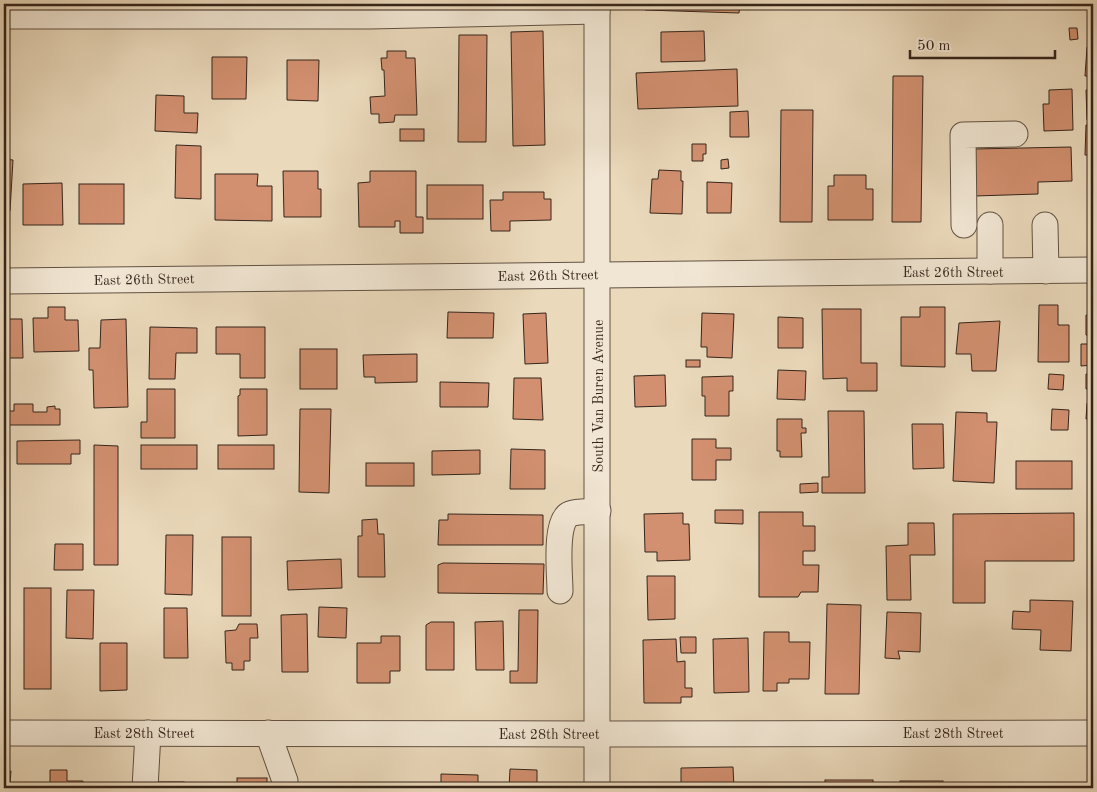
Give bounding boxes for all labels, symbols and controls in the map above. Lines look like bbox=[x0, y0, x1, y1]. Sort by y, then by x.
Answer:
scale bar bbox=[910, 28, 1054, 60]
text: 50 m bbox=[917, 39, 951, 54]
street label: East 26th Street bbox=[902, 266, 1004, 280]
street label: East 26th Street bbox=[497, 268, 599, 284]
street label: East 26th Street bbox=[93, 272, 195, 288]
street label: South Van Buren Avenue bbox=[592, 320, 606, 472]
street label: East 28th Street bbox=[93, 727, 195, 741]
street label: East 28th Street bbox=[902, 727, 1004, 741]
street label: East 28th Street bbox=[498, 728, 600, 742]

